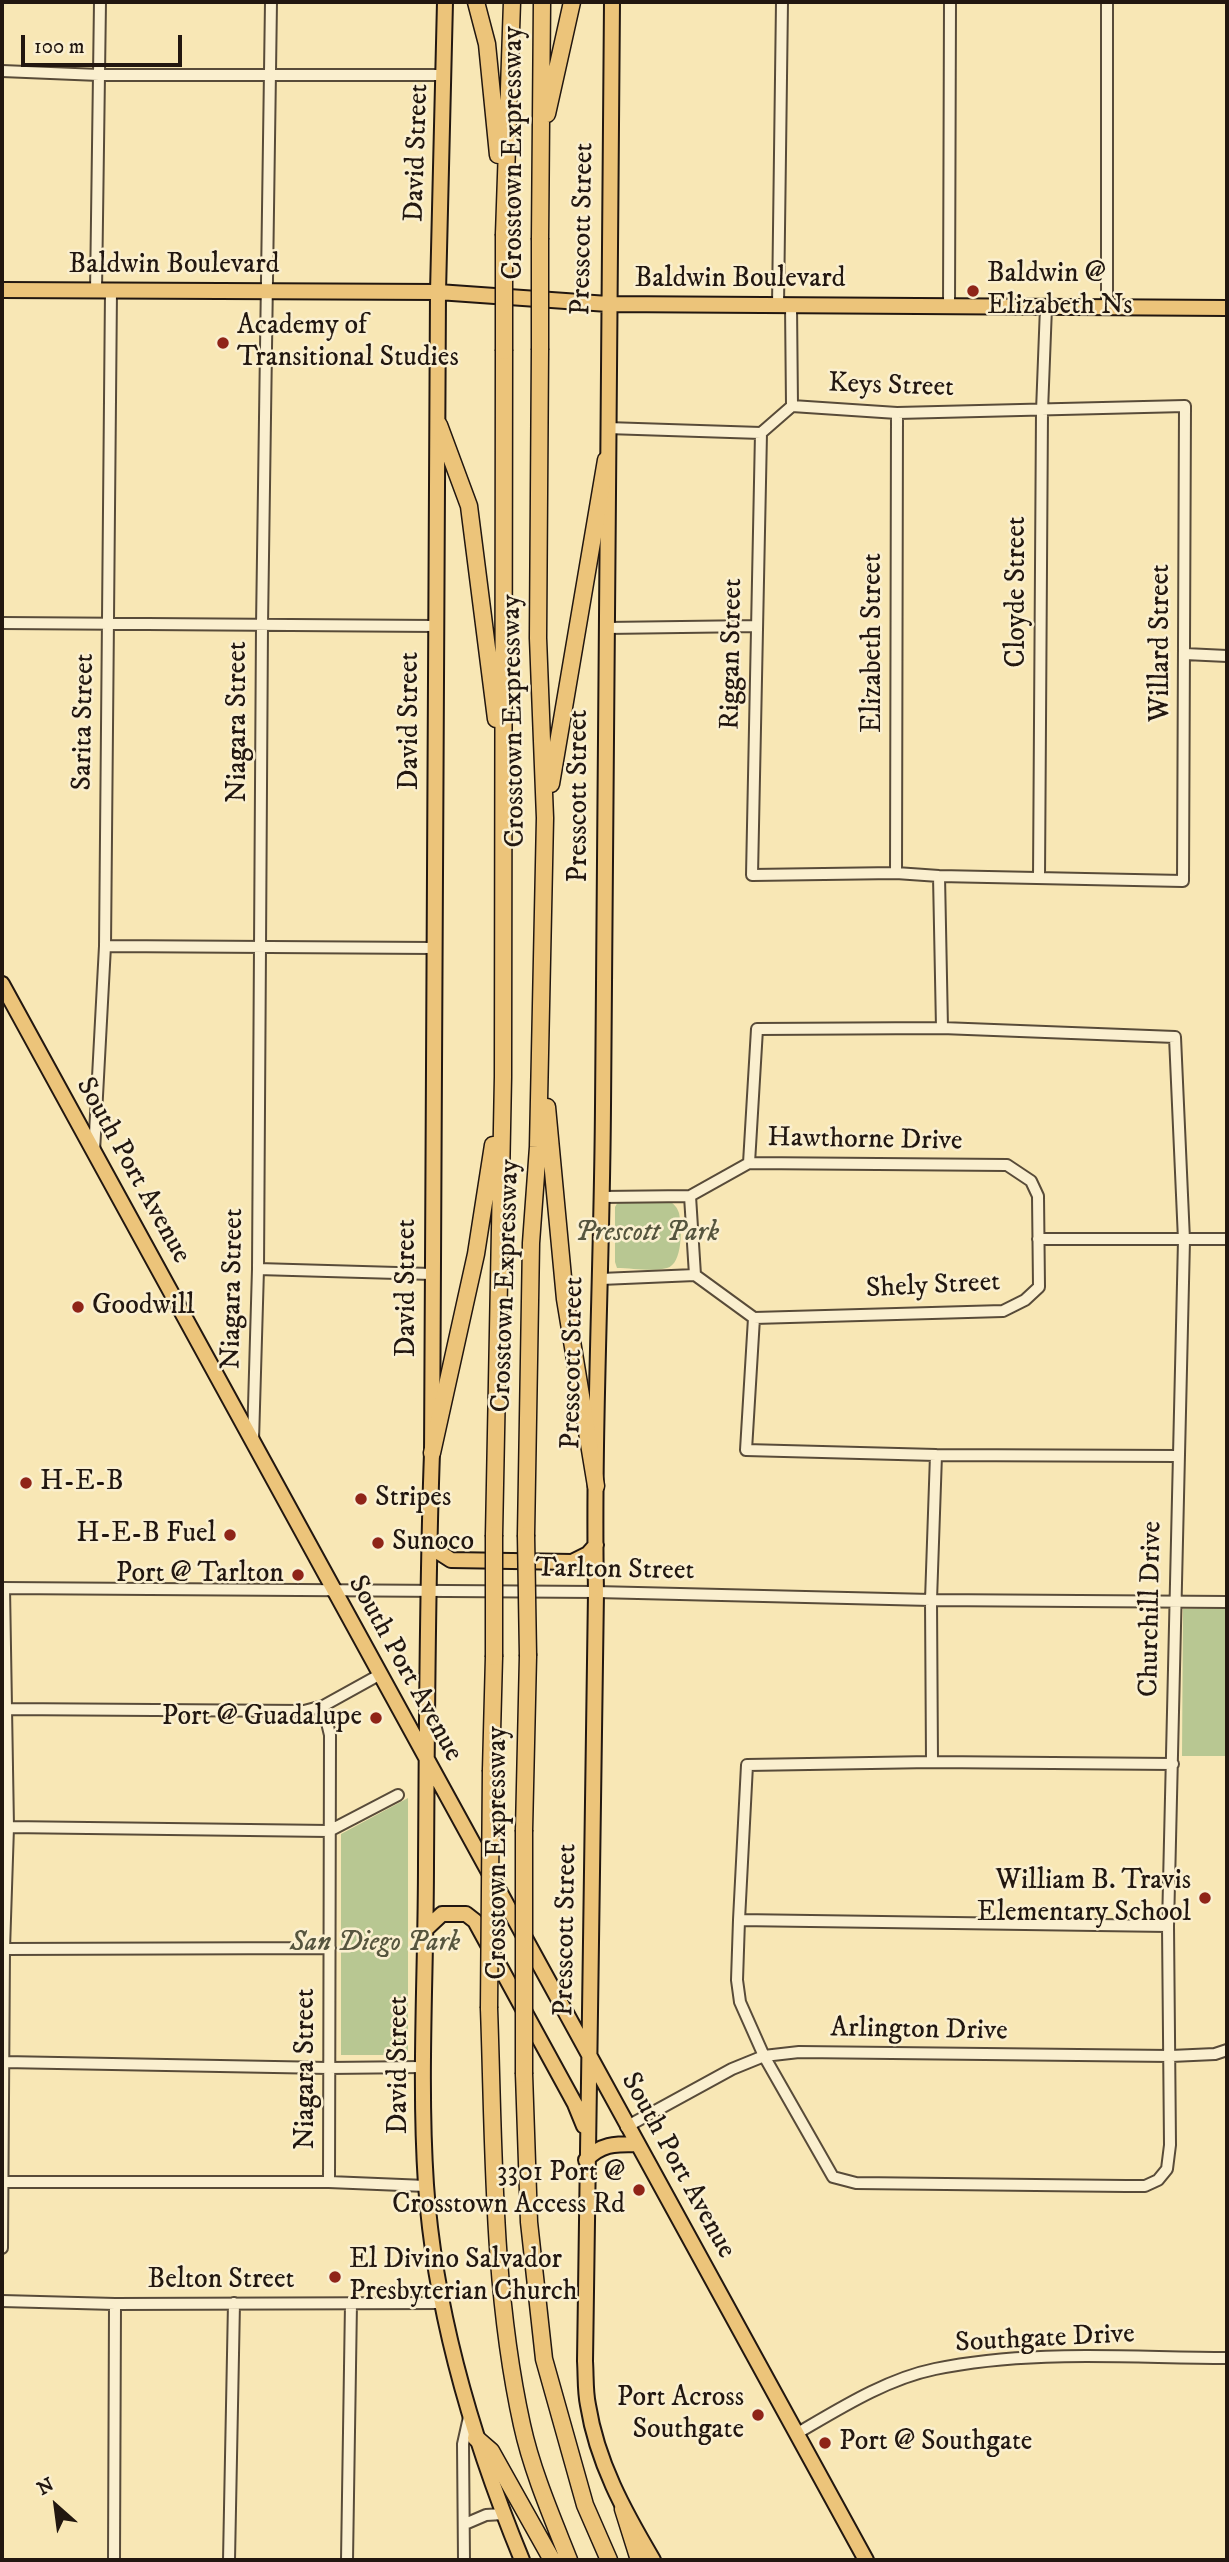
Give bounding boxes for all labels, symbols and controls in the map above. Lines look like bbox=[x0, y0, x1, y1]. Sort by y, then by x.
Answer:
scale bar bbox=[24, 21, 186, 65]
street label: Crosstown Expressway bbox=[498, 26, 532, 280]
text: 100 m bbox=[34, 34, 85, 60]
street label: David Street bbox=[399, 83, 437, 223]
street label: Presscott Street bbox=[566, 142, 602, 316]
street label: Baldwin Boulevard bbox=[69, 249, 279, 283]
place label: Baldwin @ Elizabeth Ns bbox=[987, 258, 1132, 324]
street label: Baldwin Boulevard bbox=[635, 263, 845, 297]
marker: Baldwin @ Elizabeth Ns bbox=[965, 283, 981, 299]
place label: Academy of Transitional Studies bbox=[237, 310, 459, 376]
marker: Academy of Transitional Studies bbox=[215, 335, 231, 351]
street label: Keys Street bbox=[828, 368, 954, 406]
street label: Cloyde Street bbox=[1001, 516, 1035, 668]
street label: Elizabeth Street bbox=[857, 553, 891, 733]
street label: Willard Street bbox=[1145, 564, 1179, 722]
street label: Riggan Street bbox=[715, 578, 751, 730]
street label: Crosstown Expressway bbox=[496, 594, 534, 848]
street label: Niagara Street bbox=[222, 641, 256, 803]
street label: David Street bbox=[394, 652, 428, 790]
street label: Sarita Street bbox=[67, 653, 103, 791]
street label: Presscott Street bbox=[563, 710, 597, 882]
street label: South Port Avenue bbox=[67, 1072, 197, 1270]
street label: Hawthorne Drive bbox=[767, 1122, 963, 1160]
street label: Crosstown Expressway bbox=[486, 1159, 528, 1413]
street label: Niagara Street bbox=[216, 1208, 252, 1370]
park label: Prescott Park bbox=[575, 1217, 719, 1251]
street label: David Street bbox=[391, 1219, 425, 1357]
street label: Shely Street bbox=[865, 1267, 1001, 1307]
street label: Presscott Street bbox=[556, 1276, 592, 1450]
place label: Goodwill bbox=[92, 1290, 195, 1324]
marker: Goodwill bbox=[70, 1299, 86, 1315]
place label: H-E-B bbox=[40, 1466, 124, 1500]
marker: H-E-B bbox=[18, 1475, 34, 1491]
place label: Stripes bbox=[375, 1482, 451, 1516]
marker: Stripes bbox=[353, 1491, 369, 1507]
place label: H-E-B Fuel bbox=[76, 1518, 216, 1552]
street label: Churchill Drive bbox=[1134, 1521, 1170, 1697]
place label: Sunoco bbox=[392, 1526, 474, 1560]
marker: H-E-B Fuel bbox=[222, 1527, 238, 1543]
marker: Sunoco bbox=[370, 1535, 386, 1551]
street label: Tarlton Street bbox=[535, 1553, 695, 1589]
place label: Port @ Tarlton bbox=[116, 1558, 284, 1592]
marker: Port @ Tarlton bbox=[290, 1567, 306, 1583]
street label: South Port Avenue bbox=[339, 1570, 469, 1768]
place label: Port @ Guadalupe bbox=[162, 1701, 362, 1735]
marker: Port @ Guadalupe bbox=[368, 1710, 384, 1726]
street label: Crosstown Expressway bbox=[482, 1726, 516, 1980]
street label: Presscott Street bbox=[549, 1843, 585, 2017]
place label: William B. Travis Elementary School bbox=[977, 1865, 1191, 1931]
marker: William B. Travis Elementary School bbox=[1197, 1890, 1213, 1906]
park label: San Diego Park bbox=[290, 1927, 460, 1961]
street label: Niagara Street bbox=[290, 1988, 324, 2150]
street label: David Street bbox=[383, 1996, 417, 2134]
street label: Arlington Drive bbox=[830, 2013, 1008, 2049]
street label: South Port Avenue bbox=[612, 2067, 742, 2265]
place label: 3301 Port @ Crosstown Access Rd bbox=[392, 2157, 625, 2223]
marker: 3301 Port @ Crosstown Access Rd bbox=[631, 2182, 647, 2198]
place label: El Divino Salvador Presbyterian Church bbox=[349, 2244, 577, 2310]
street label: Belton Street bbox=[147, 2264, 295, 2298]
marker: El Divino Salvador Presbyterian Church bbox=[327, 2269, 343, 2285]
street label: Southgate Drive bbox=[954, 2319, 1136, 2361]
place label: Port Across Southgate bbox=[617, 2382, 744, 2448]
marker: Port Across Southgate bbox=[750, 2407, 766, 2423]
place label: Port @ Southgate bbox=[839, 2426, 1032, 2460]
marker: Port @ Southgate bbox=[817, 2435, 833, 2451]
north arrow bbox=[21, 2471, 91, 2541]
text: N bbox=[34, 2473, 58, 2501]

